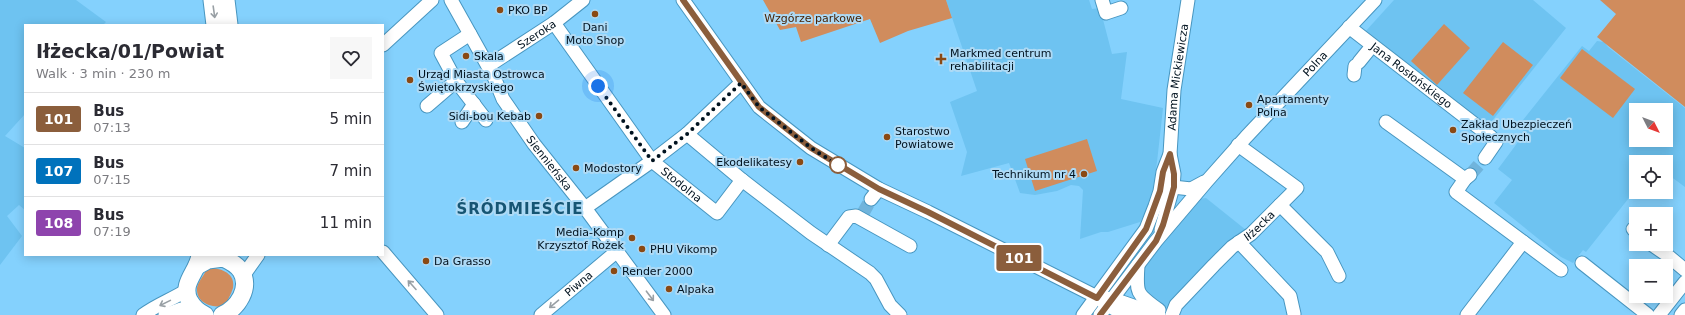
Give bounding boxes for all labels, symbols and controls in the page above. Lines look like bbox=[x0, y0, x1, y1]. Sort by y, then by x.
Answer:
place label: PKO BP bbox=[508, 4, 548, 17]
marker: PKO BP bbox=[495, 5, 505, 15]
one-way arrow bbox=[210, 6, 218, 19]
marker: Dani Moto Shop bbox=[590, 9, 600, 19]
park label: Wzgórze parkowe bbox=[764, 12, 862, 25]
street label: Szeroka bbox=[515, 17, 558, 52]
place label: Dani Moto Shop bbox=[566, 21, 624, 47]
street label: Adama Mickiewicza bbox=[1165, 23, 1191, 131]
button: heart bbox=[330, 37, 372, 79]
street label: Jana Rosłońskiego bbox=[1367, 39, 1455, 111]
text: Iłżecka/01/Powiat bbox=[36, 40, 224, 62]
place label: Markmed centrum rehabilitacji bbox=[950, 47, 1051, 73]
street label: Polna bbox=[1300, 48, 1330, 79]
place label: Skala bbox=[474, 50, 504, 63]
marker: Skala bbox=[461, 51, 471, 61]
marker: Markmed centrum rehabilitacji bbox=[935, 53, 947, 65]
text: Walk · 3 min · 230 m bbox=[36, 66, 170, 81]
place label: Urząd Miasta Ostrowca Świętokrzyskiego bbox=[418, 68, 545, 94]
marker: Urząd Miasta Ostrowca Świętokrzyskiego bbox=[405, 75, 415, 85]
your location bbox=[588, 76, 608, 96]
place label: Apartamenty Polna bbox=[1257, 93, 1330, 119]
marker: Apartamenty Polna bbox=[1244, 100, 1254, 110]
text: Bus bbox=[93, 102, 124, 120]
north arrow bbox=[1629, 103, 1673, 147]
map controls bbox=[1629, 103, 1673, 303]
text: 5 min bbox=[329, 110, 372, 128]
place label: Sidi-bou Kebab bbox=[449, 110, 531, 123]
text: 101 bbox=[44, 111, 73, 127]
marker: Sidi-bou Kebab bbox=[534, 111, 544, 121]
place label: Zakład Ubezpieczeń Społecznych bbox=[1461, 118, 1572, 144]
text: 07:13 bbox=[93, 120, 131, 135]
place label: Starostwo Powiatowe bbox=[895, 125, 954, 151]
marker: Zakład Ubezpieczeń Społecznych bbox=[1448, 125, 1458, 135]
marker: Starostwo Powiatowe bbox=[882, 132, 892, 142]
street label: Siennieńska bbox=[524, 133, 575, 193]
text: Bus bbox=[93, 154, 124, 172]
button: locate bbox=[1629, 155, 1673, 199]
place label: Ekodelikatesy bbox=[716, 156, 792, 169]
unlabelled marker bbox=[829, 156, 847, 174]
marker: Ekodelikatesy bbox=[795, 157, 805, 167]
text: 7 min bbox=[329, 162, 372, 180]
place label: Modostory bbox=[584, 162, 642, 175]
text: 107 bbox=[44, 163, 73, 179]
marker: Modostory bbox=[571, 163, 581, 173]
street label: Stodolna bbox=[658, 164, 704, 205]
place label: Technikum nr 4 bbox=[991, 168, 1076, 181]
marker: Technikum nr 4 bbox=[1079, 169, 1089, 179]
text: 07:15 bbox=[93, 172, 131, 187]
district label: ŚRÓDMIEŚCIE bbox=[457, 199, 583, 218]
text: Bus bbox=[93, 206, 124, 224]
button: + bbox=[1629, 207, 1673, 251]
street label: Iłżecka bbox=[1241, 208, 1277, 244]
text: 11 min bbox=[320, 214, 372, 232]
text: 108 bbox=[44, 215, 73, 231]
text: 07:19 bbox=[93, 224, 131, 239]
place label: Media-Komp Krzysztof Rożek bbox=[537, 226, 625, 252]
marker: Media-Komp Krzysztof Rożek bbox=[627, 233, 637, 243]
place label: PHU Vikomp bbox=[650, 243, 717, 256]
marker: PHU Vikomp bbox=[637, 244, 647, 254]
line badge: 101 bbox=[996, 245, 1042, 271]
text: 101 bbox=[1004, 250, 1034, 266]
place label: Da Grasso bbox=[434, 255, 491, 268]
marker: Da Grasso bbox=[421, 256, 431, 266]
button: − bbox=[1629, 259, 1673, 303]
place label: Render 2000 bbox=[622, 265, 693, 278]
marker: Render 2000 bbox=[609, 266, 619, 276]
street label: Piwna bbox=[562, 268, 595, 299]
one-way arrow bbox=[407, 280, 417, 290]
place label: Alpaka bbox=[677, 283, 714, 296]
marker: Alpaka bbox=[664, 284, 674, 294]
one-way arrow bbox=[645, 291, 654, 302]
one-way arrow bbox=[159, 299, 171, 307]
one-way arrow bbox=[549, 299, 559, 308]

